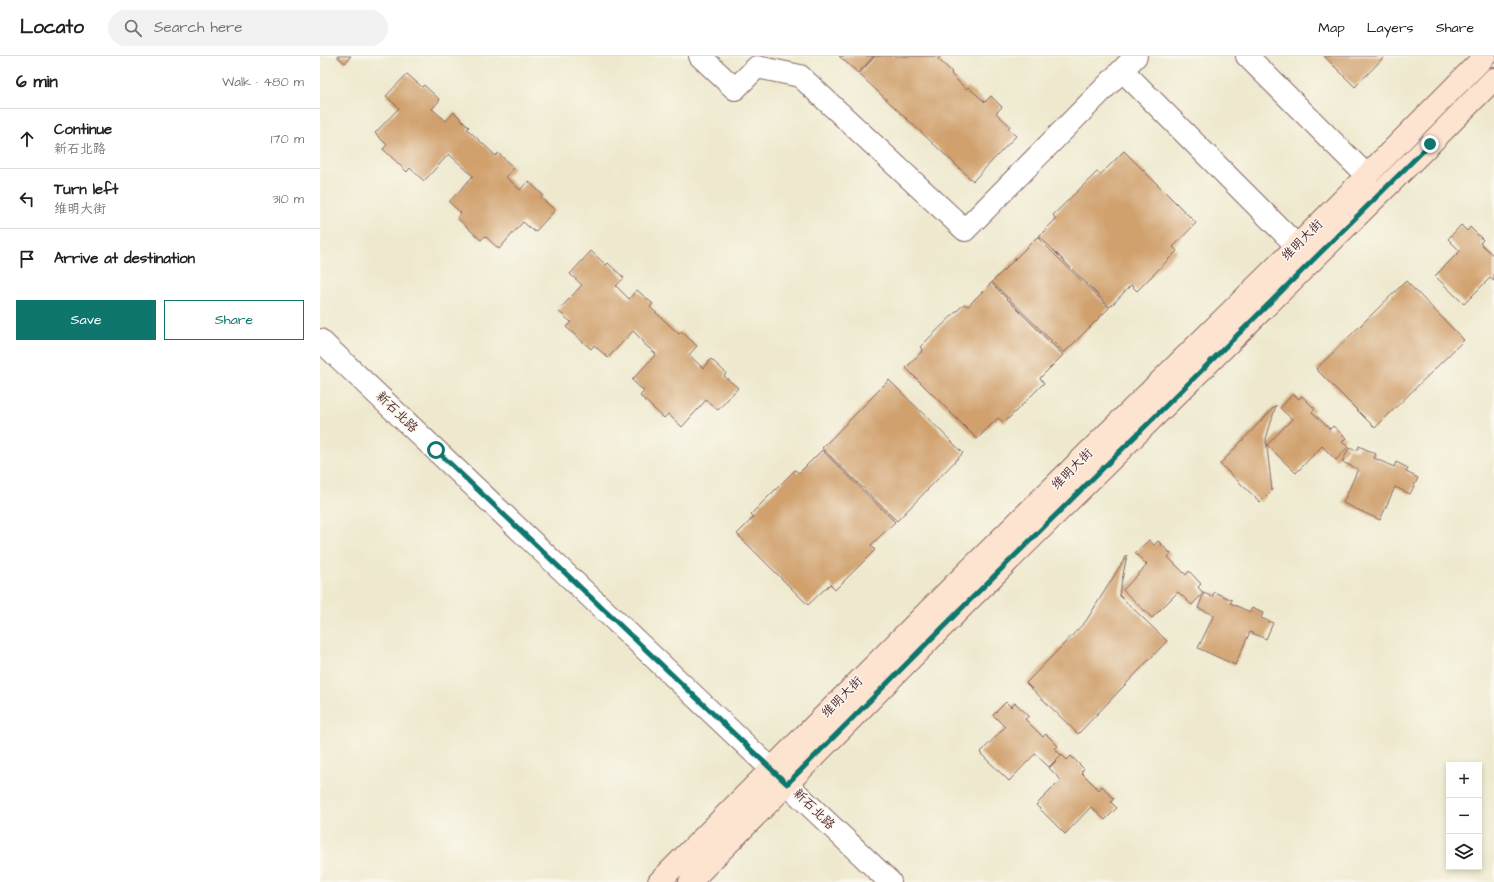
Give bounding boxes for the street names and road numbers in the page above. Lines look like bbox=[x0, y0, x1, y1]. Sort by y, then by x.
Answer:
street label: 维明大街 bbox=[1277, 215, 1327, 265]
street label: 新石北路 bbox=[372, 387, 422, 437]
street label: 维明大街 bbox=[1047, 444, 1097, 494]
street label: 维明大街 bbox=[817, 672, 867, 722]
street label: 新石北路 bbox=[789, 784, 839, 834]

